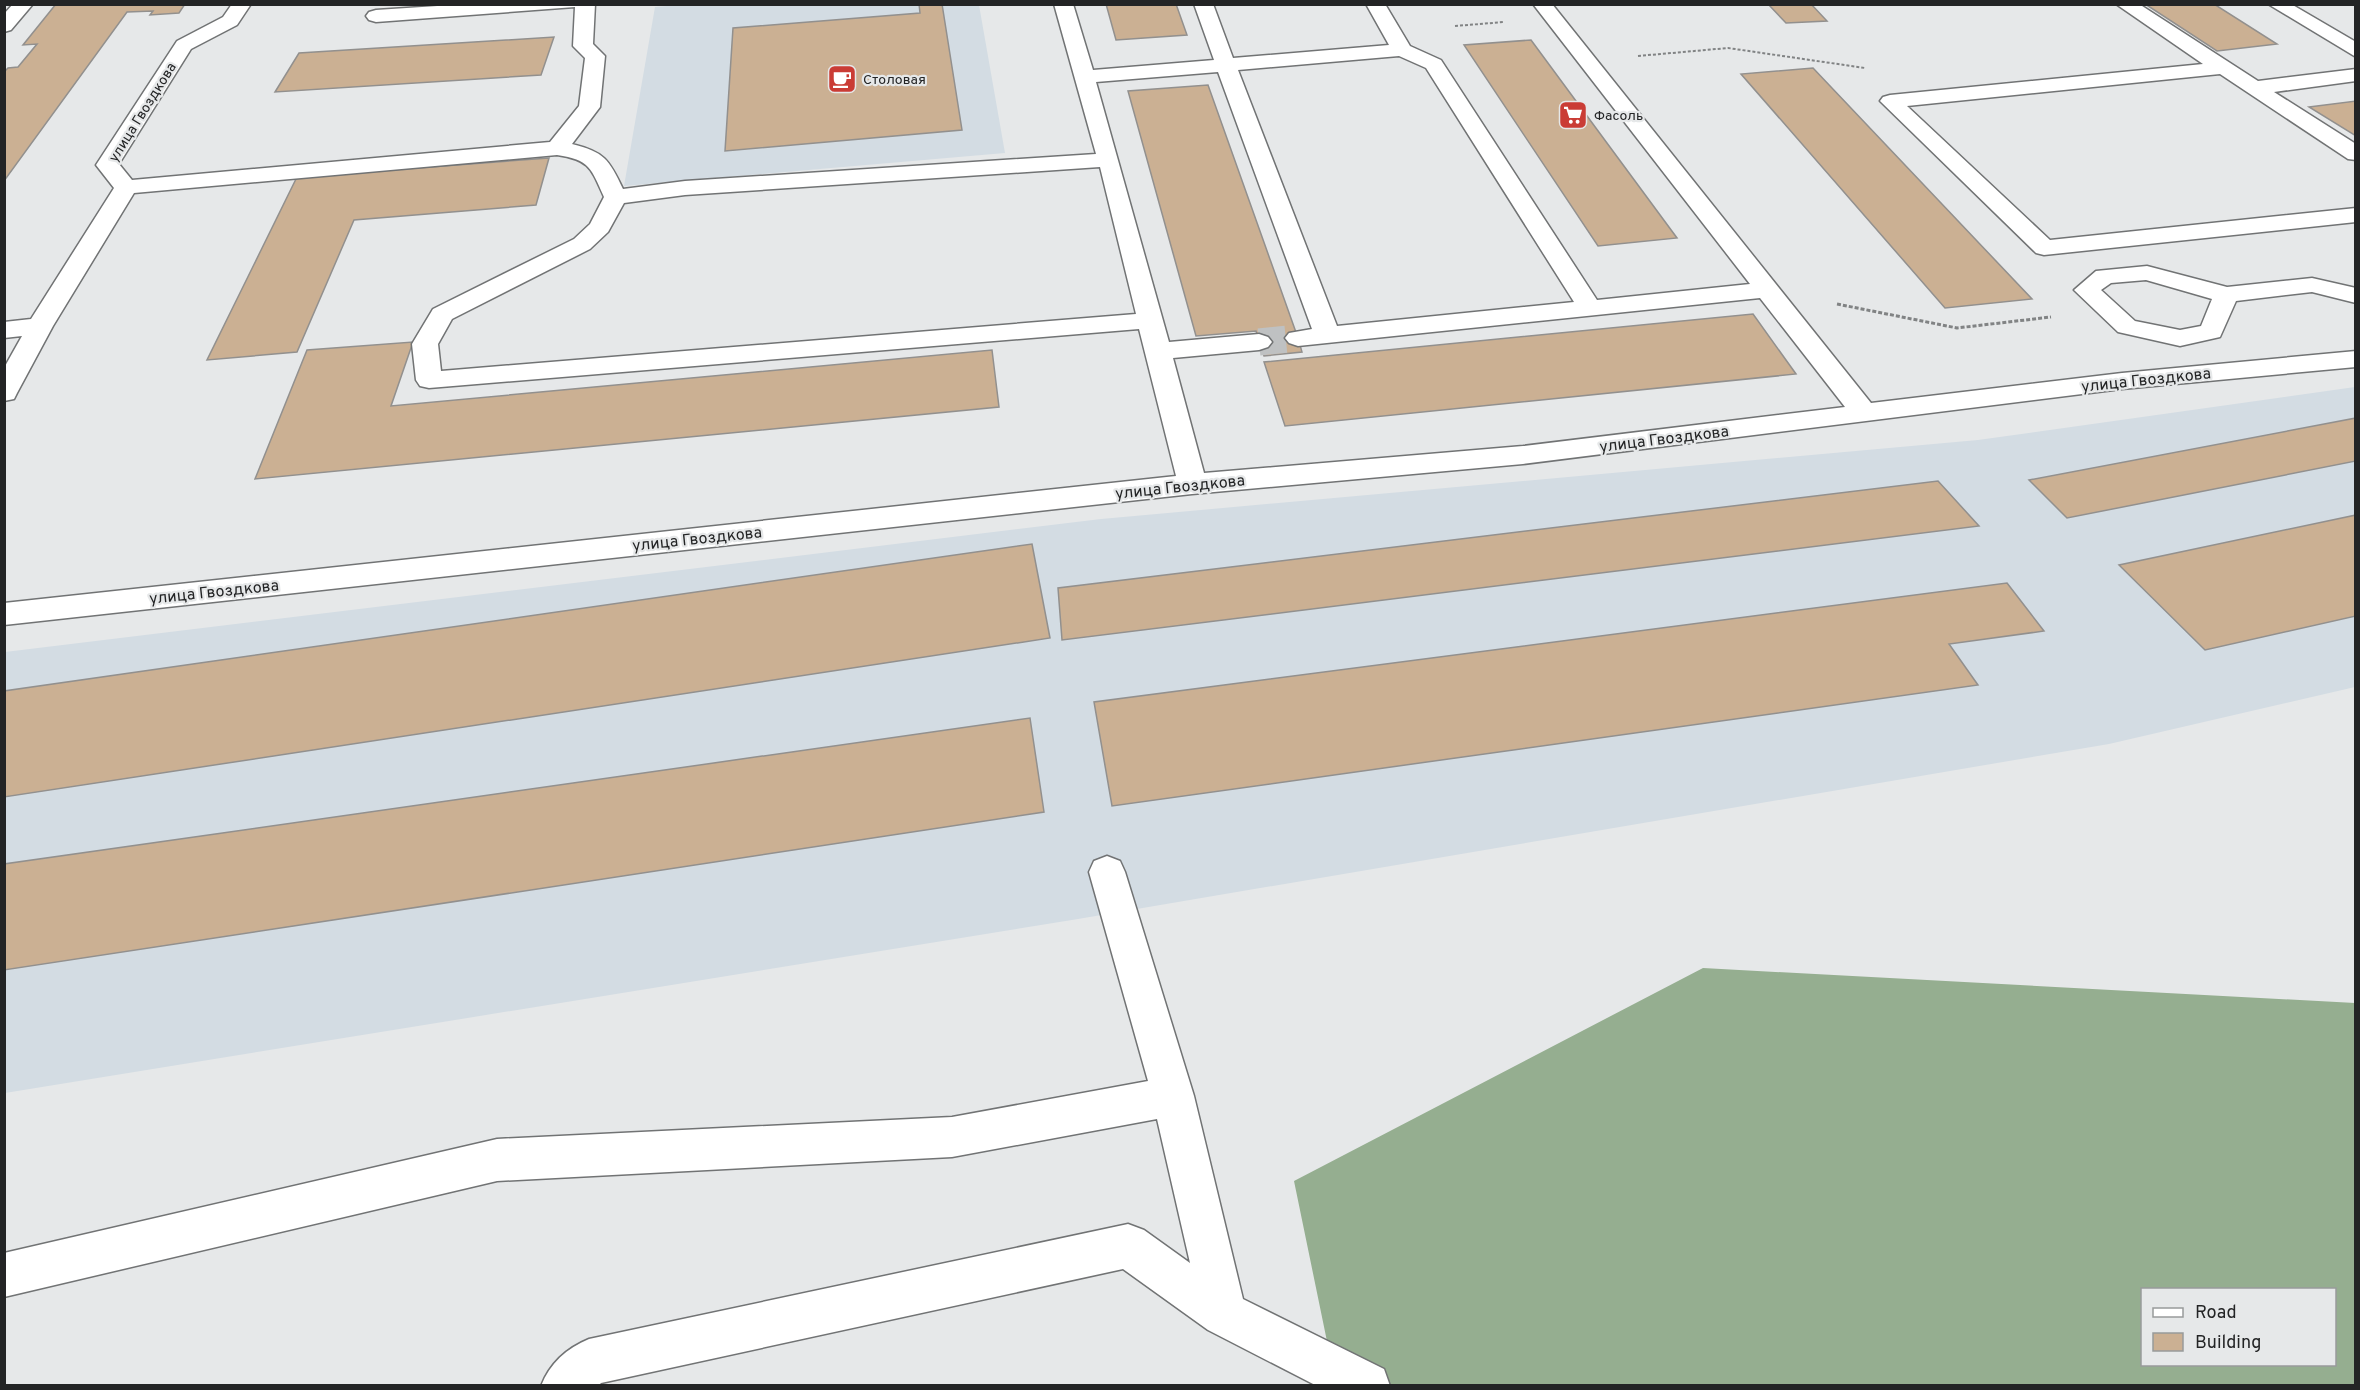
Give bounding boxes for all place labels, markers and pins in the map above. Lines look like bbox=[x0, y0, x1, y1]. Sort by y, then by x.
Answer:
cafe icon: Столовая bbox=[826, 63, 858, 95]
place label: Столовая bbox=[863, 72, 926, 89]
supermarket icon: Фасоль bbox=[1557, 99, 1589, 131]
place label: Фасоль bbox=[1594, 108, 1643, 125]

